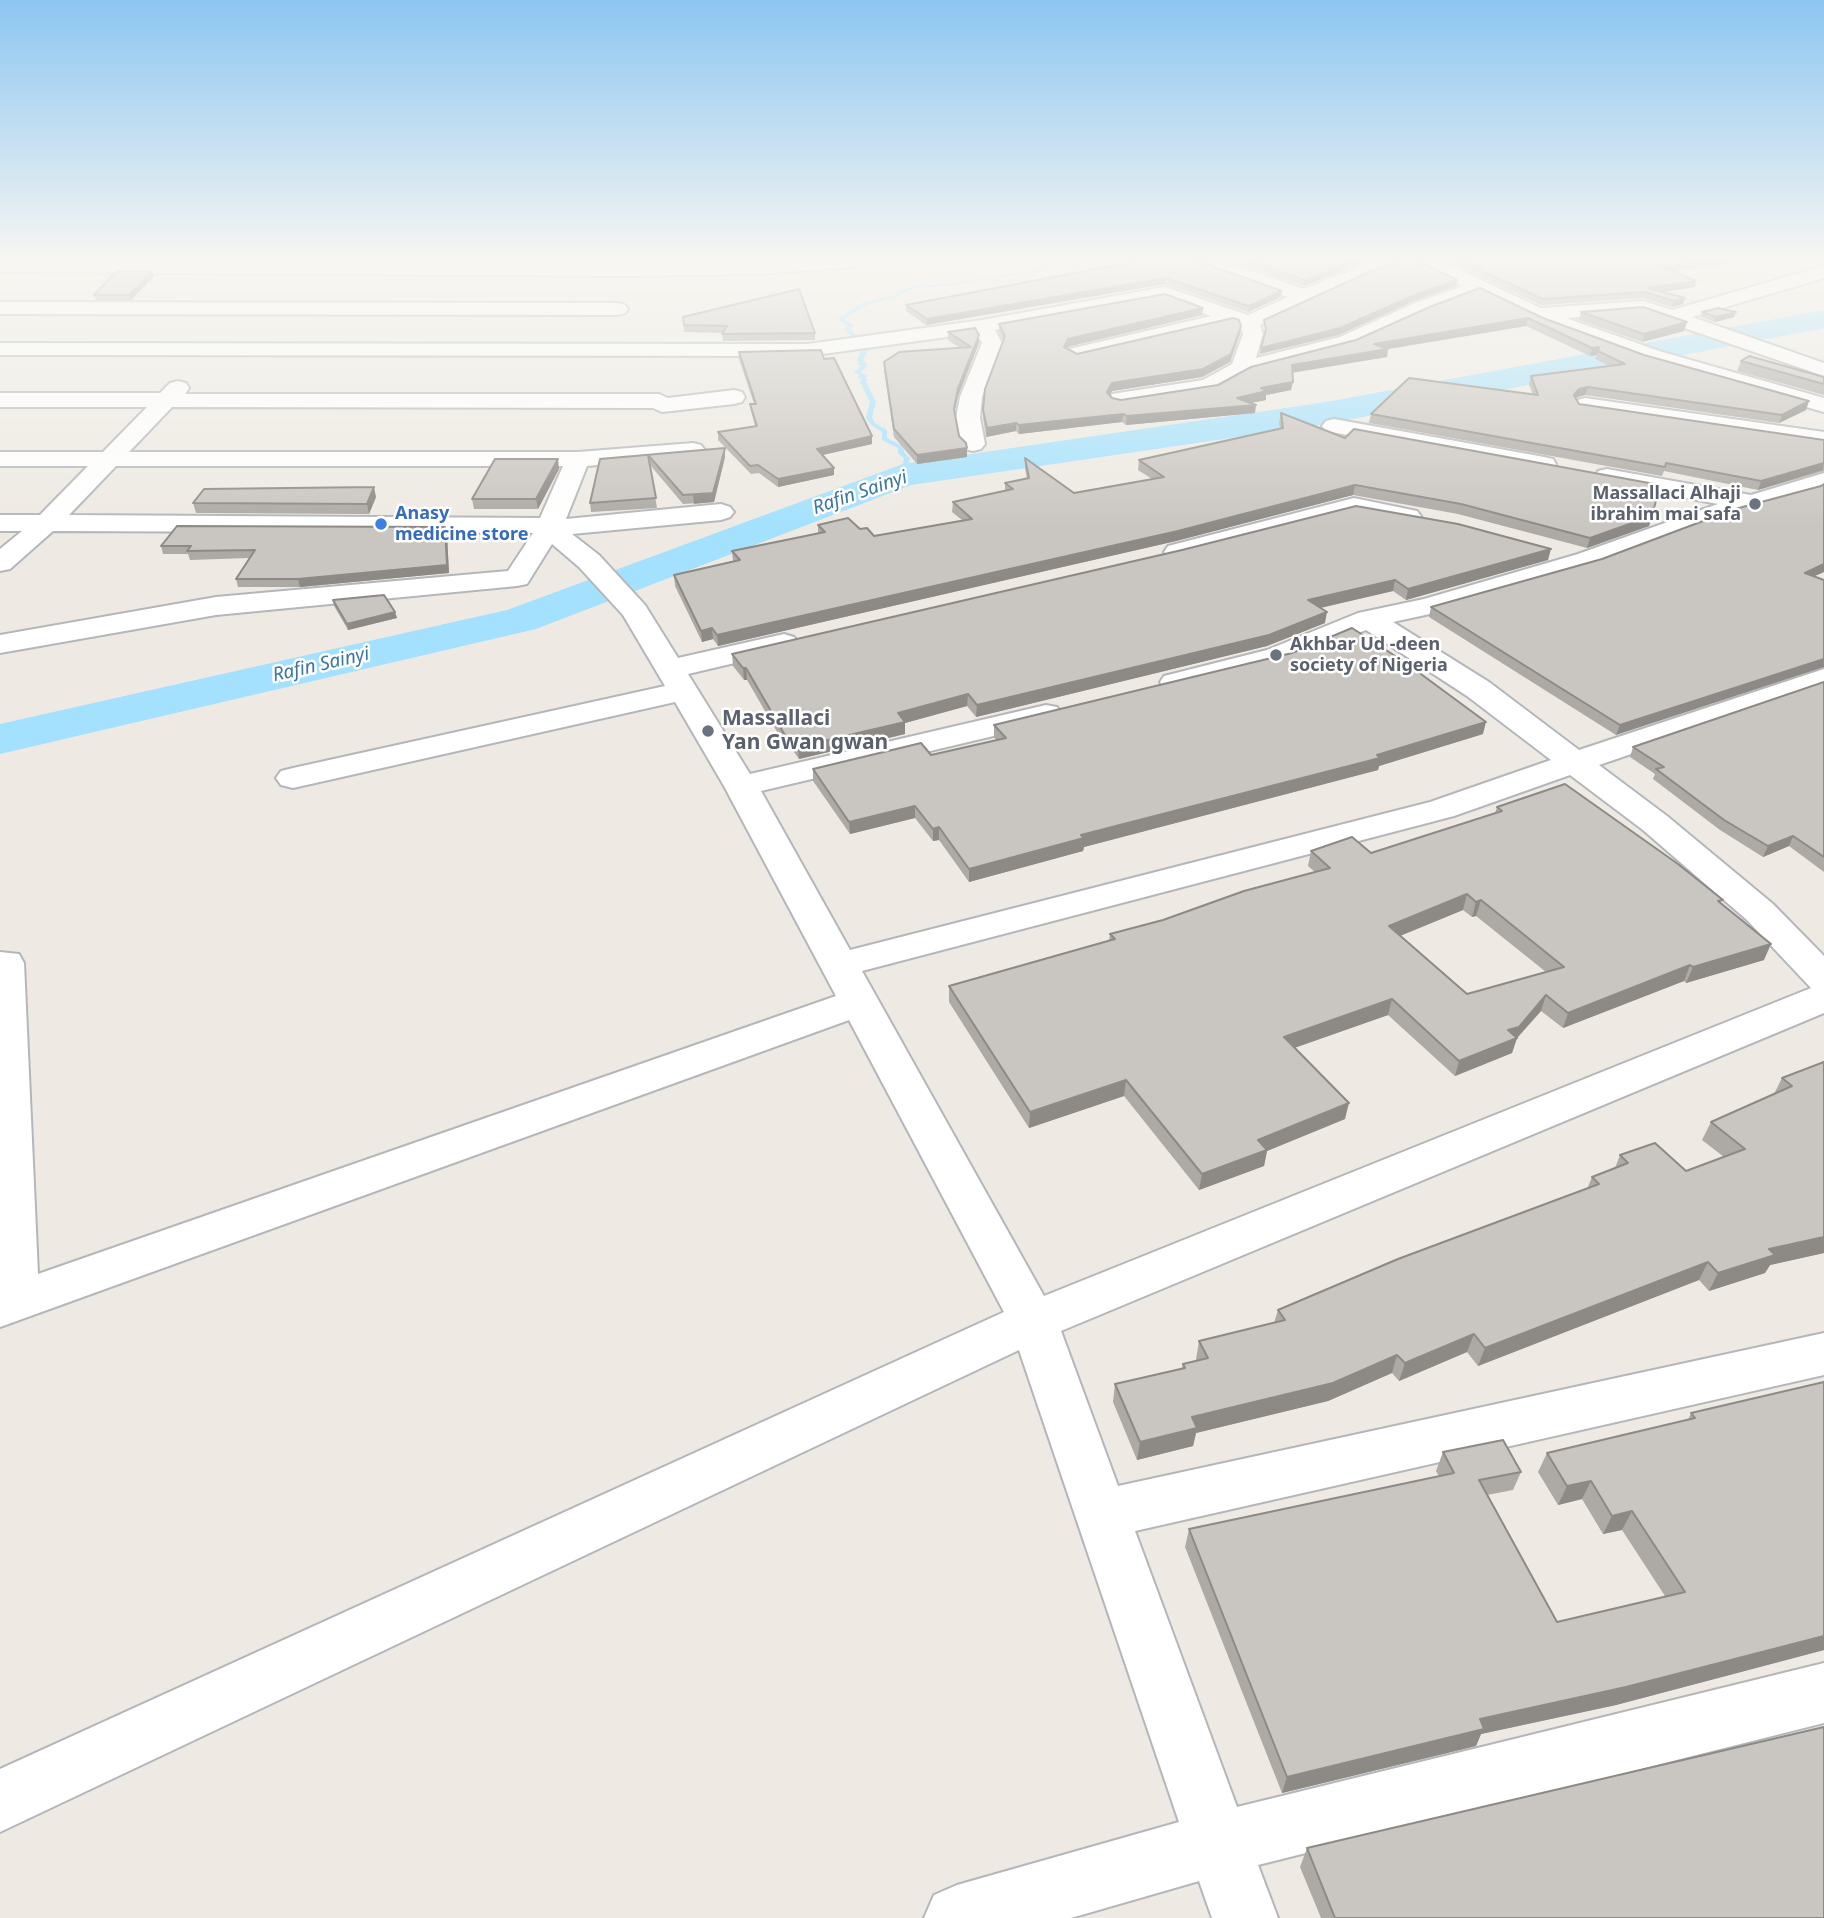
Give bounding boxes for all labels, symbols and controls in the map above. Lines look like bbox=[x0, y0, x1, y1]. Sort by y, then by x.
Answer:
water label: Rafin Sainyi bbox=[810, 466, 910, 520]
place label: Massallaci Alhaji ibrahim mai safa bbox=[1591, 483, 1741, 526]
marker: Massallaci Alhaji ibrahim mai safa bbox=[1747, 496, 1763, 512]
place label: Anasy medicine store bbox=[395, 503, 528, 546]
marker: Anasy medicine store bbox=[373, 516, 389, 532]
place label: Akhbar Ud -deen society of Nigeria bbox=[1290, 634, 1448, 676]
water label: Rafin Sainyi bbox=[270, 643, 372, 687]
marker: Akhbar Ud -deen society of Nigeria bbox=[1268, 647, 1284, 663]
place label: Massallaci Yan Gwan gwan bbox=[722, 706, 888, 756]
marker: Massallaci Yan Gwan gwan bbox=[700, 723, 716, 739]

